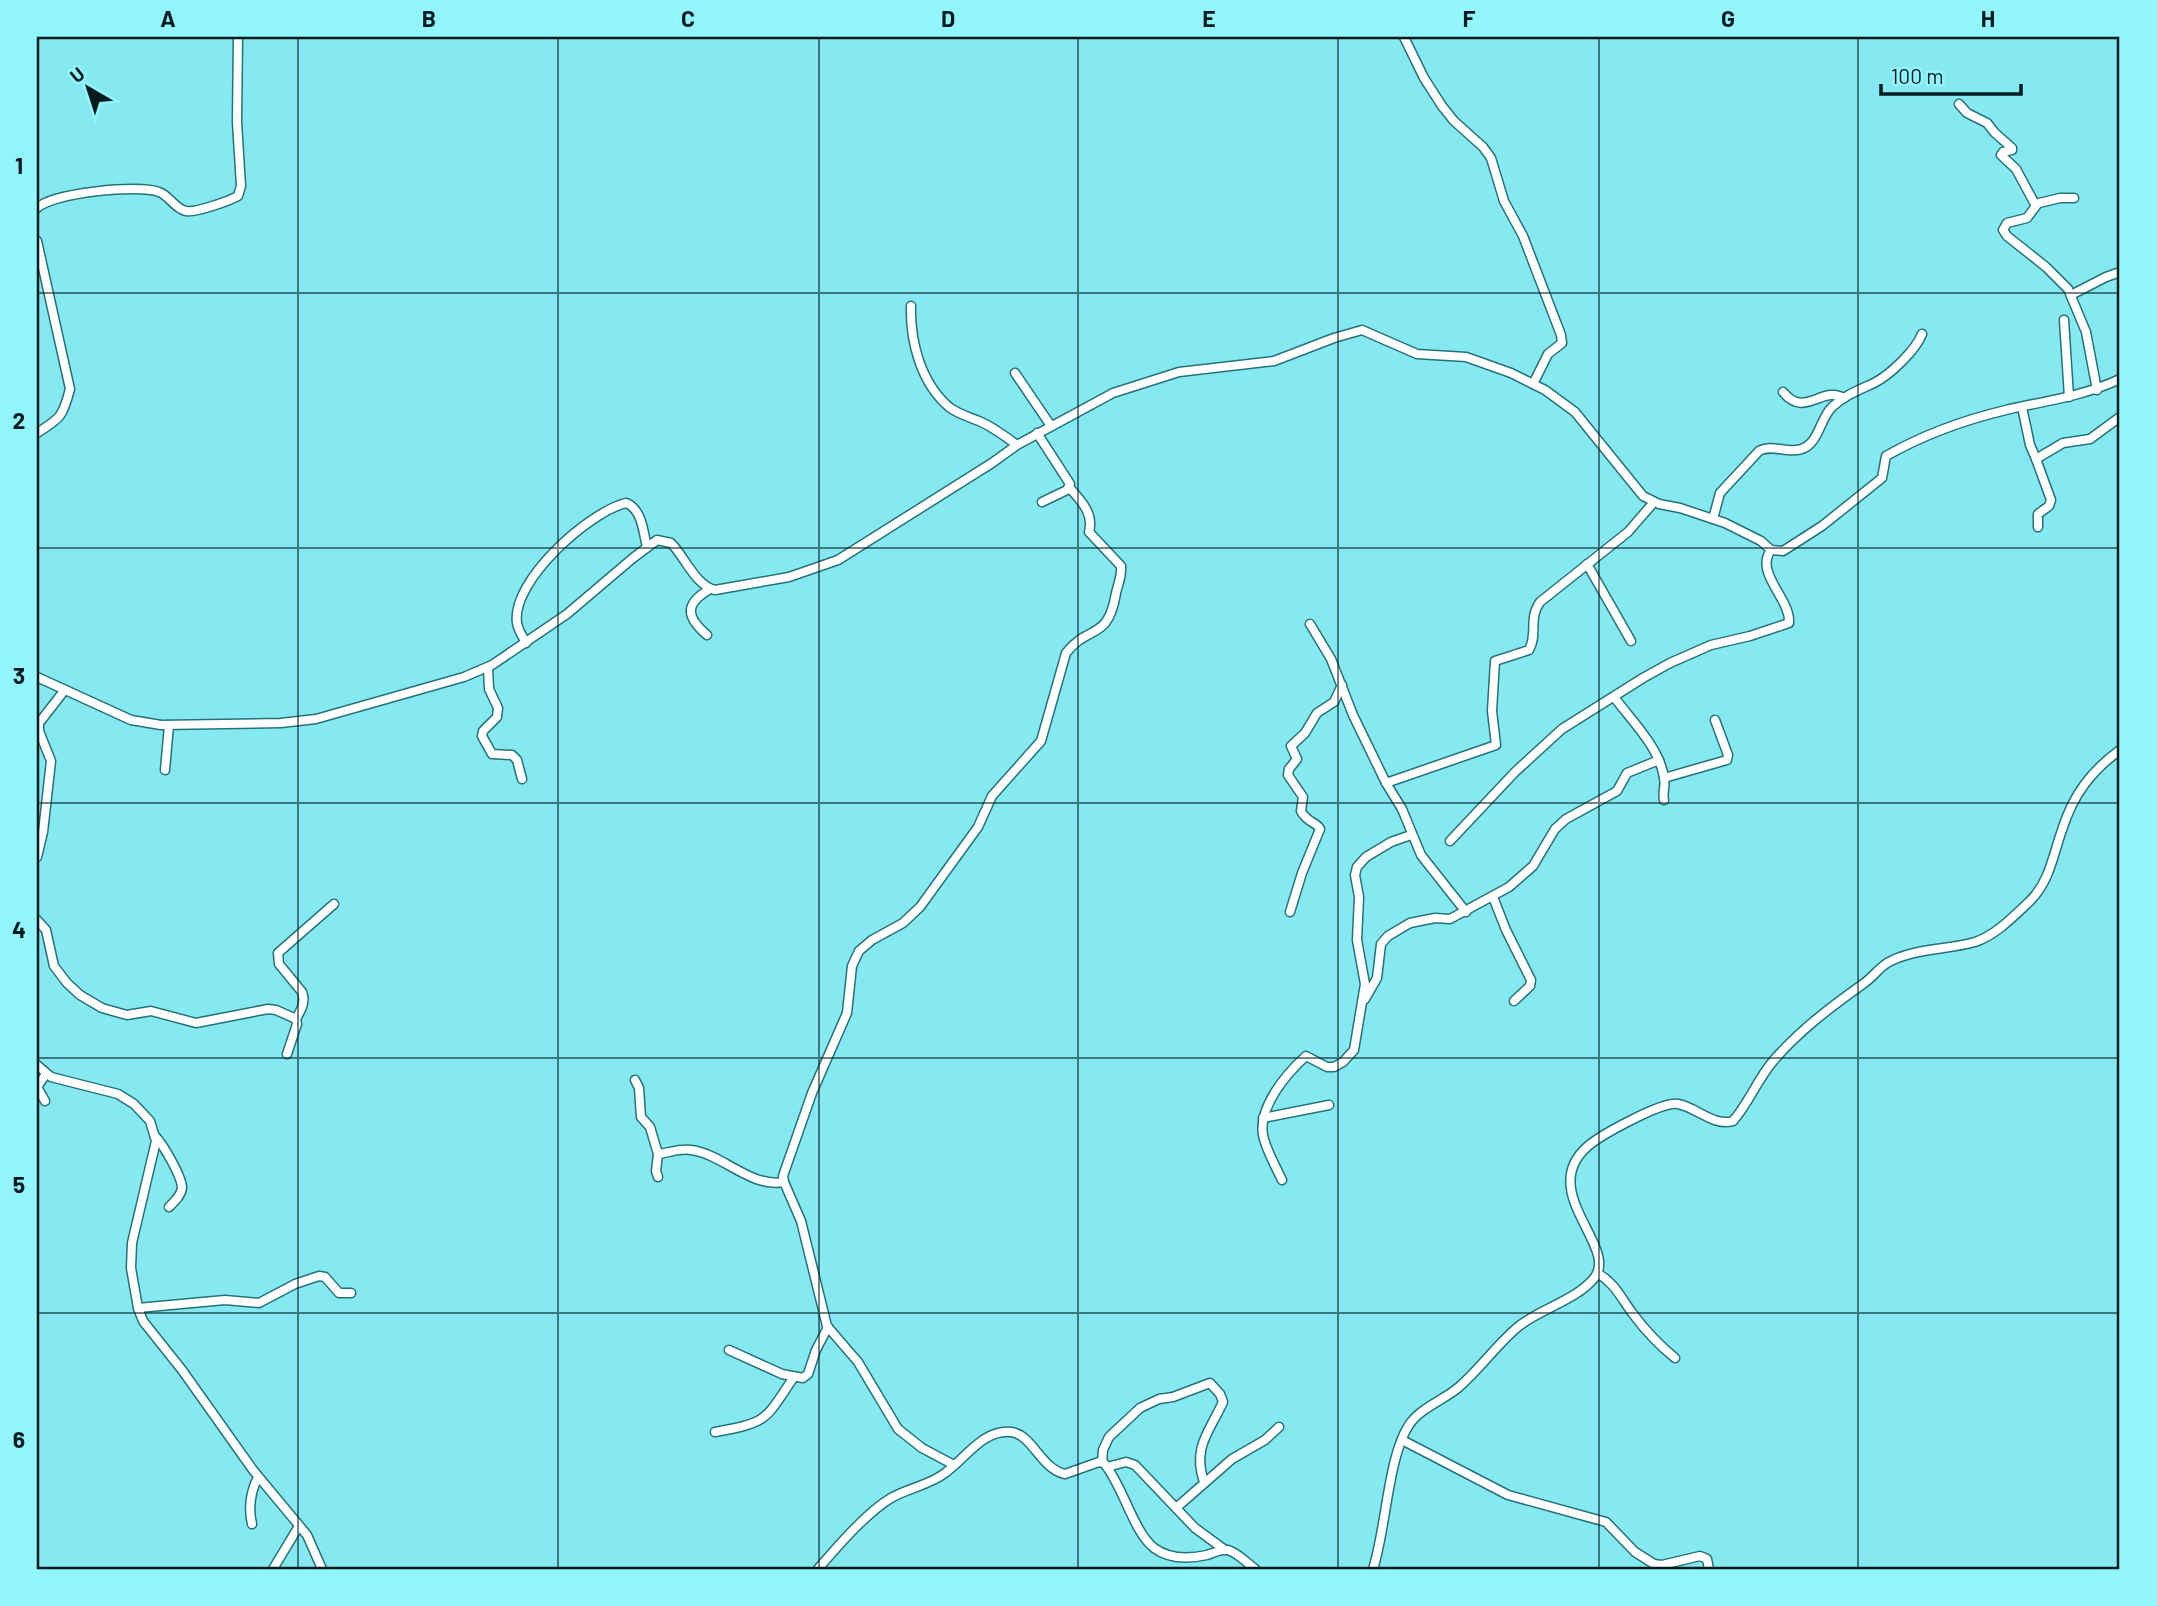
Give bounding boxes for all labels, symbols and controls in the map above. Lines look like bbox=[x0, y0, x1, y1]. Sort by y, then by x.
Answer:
text: A bbox=[160, 4, 176, 32]
text: B bbox=[422, 4, 436, 32]
text: C bbox=[681, 4, 695, 32]
text: D bbox=[941, 4, 955, 32]
text: E bbox=[1202, 4, 1216, 32]
text: F bbox=[1463, 4, 1476, 32]
text: G bbox=[1721, 4, 1735, 32]
text: H bbox=[1981, 4, 1995, 32]
north arrow bbox=[52, 52, 122, 122]
scale bar bbox=[1881, 52, 2021, 96]
text: U bbox=[65, 62, 89, 87]
text: 100 m bbox=[1891, 63, 1944, 88]
text: 1 bbox=[15, 151, 23, 179]
text: 2 bbox=[13, 406, 25, 434]
text: 3 bbox=[13, 661, 25, 689]
text: 4 bbox=[12, 915, 26, 943]
text: 5 bbox=[13, 1170, 25, 1198]
text: 6 bbox=[13, 1425, 25, 1453]

